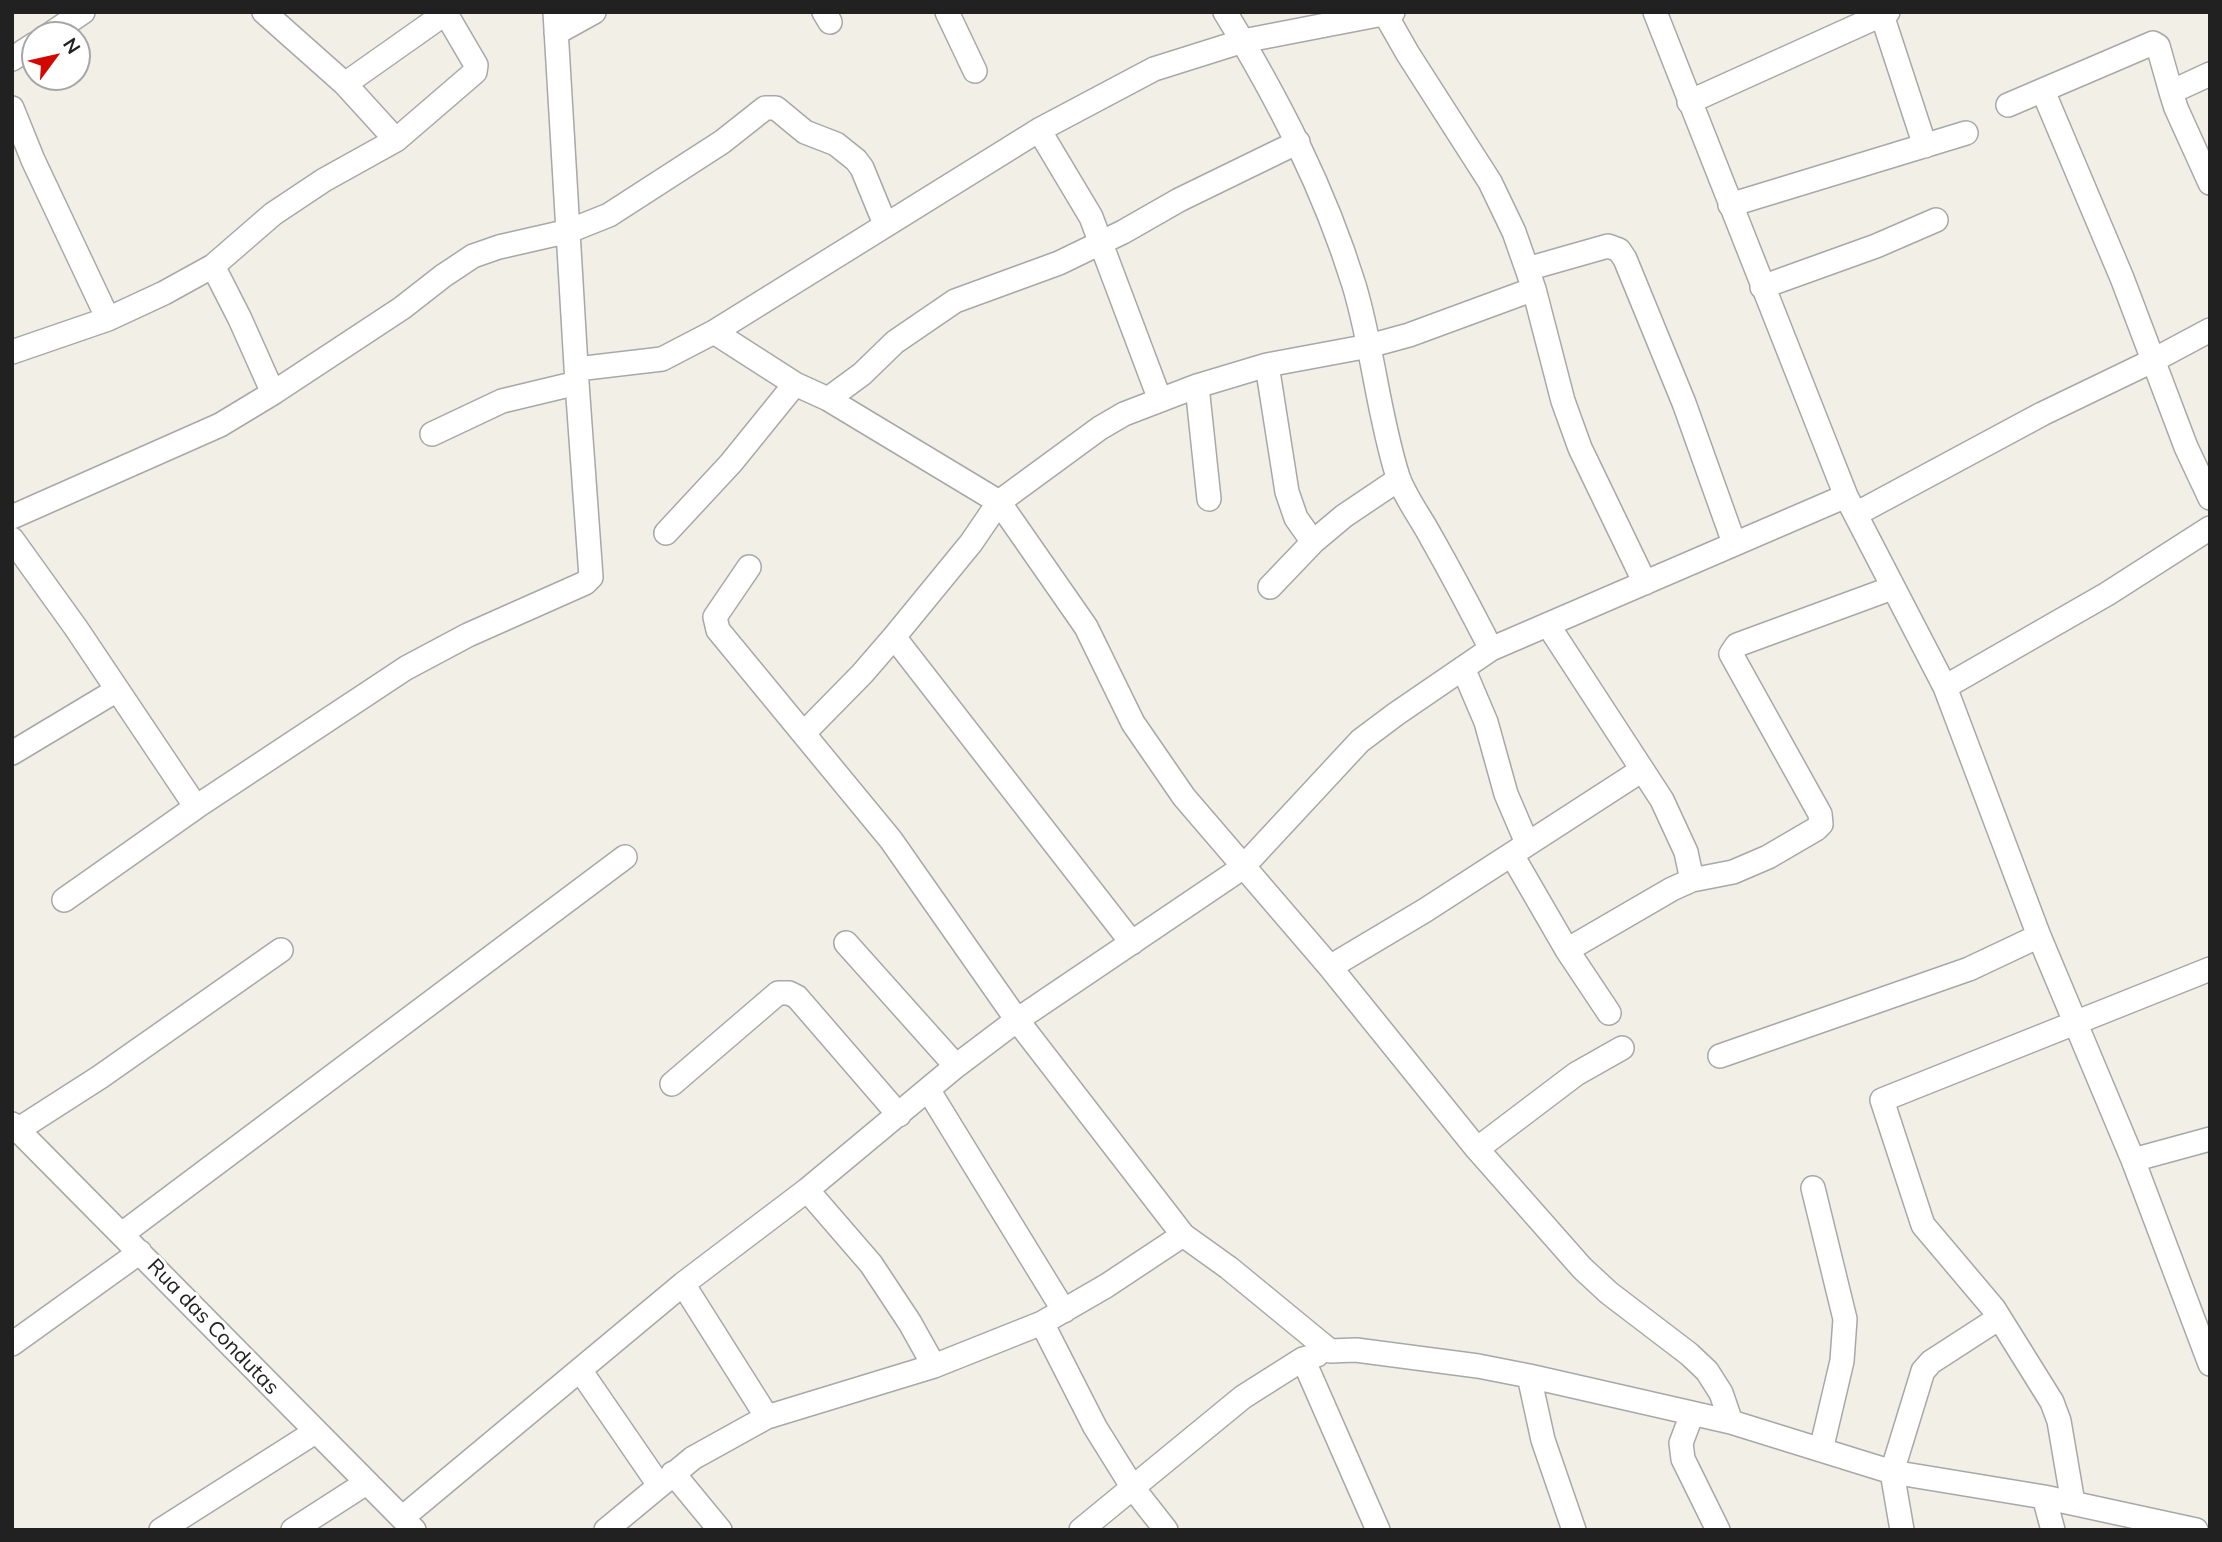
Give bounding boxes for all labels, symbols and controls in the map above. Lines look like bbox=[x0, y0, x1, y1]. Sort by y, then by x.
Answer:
north arrow bbox=[21, 21, 91, 91]
text: N bbox=[58, 33, 86, 58]
street label: Rua das Condutas bbox=[142, 1254, 284, 1400]

